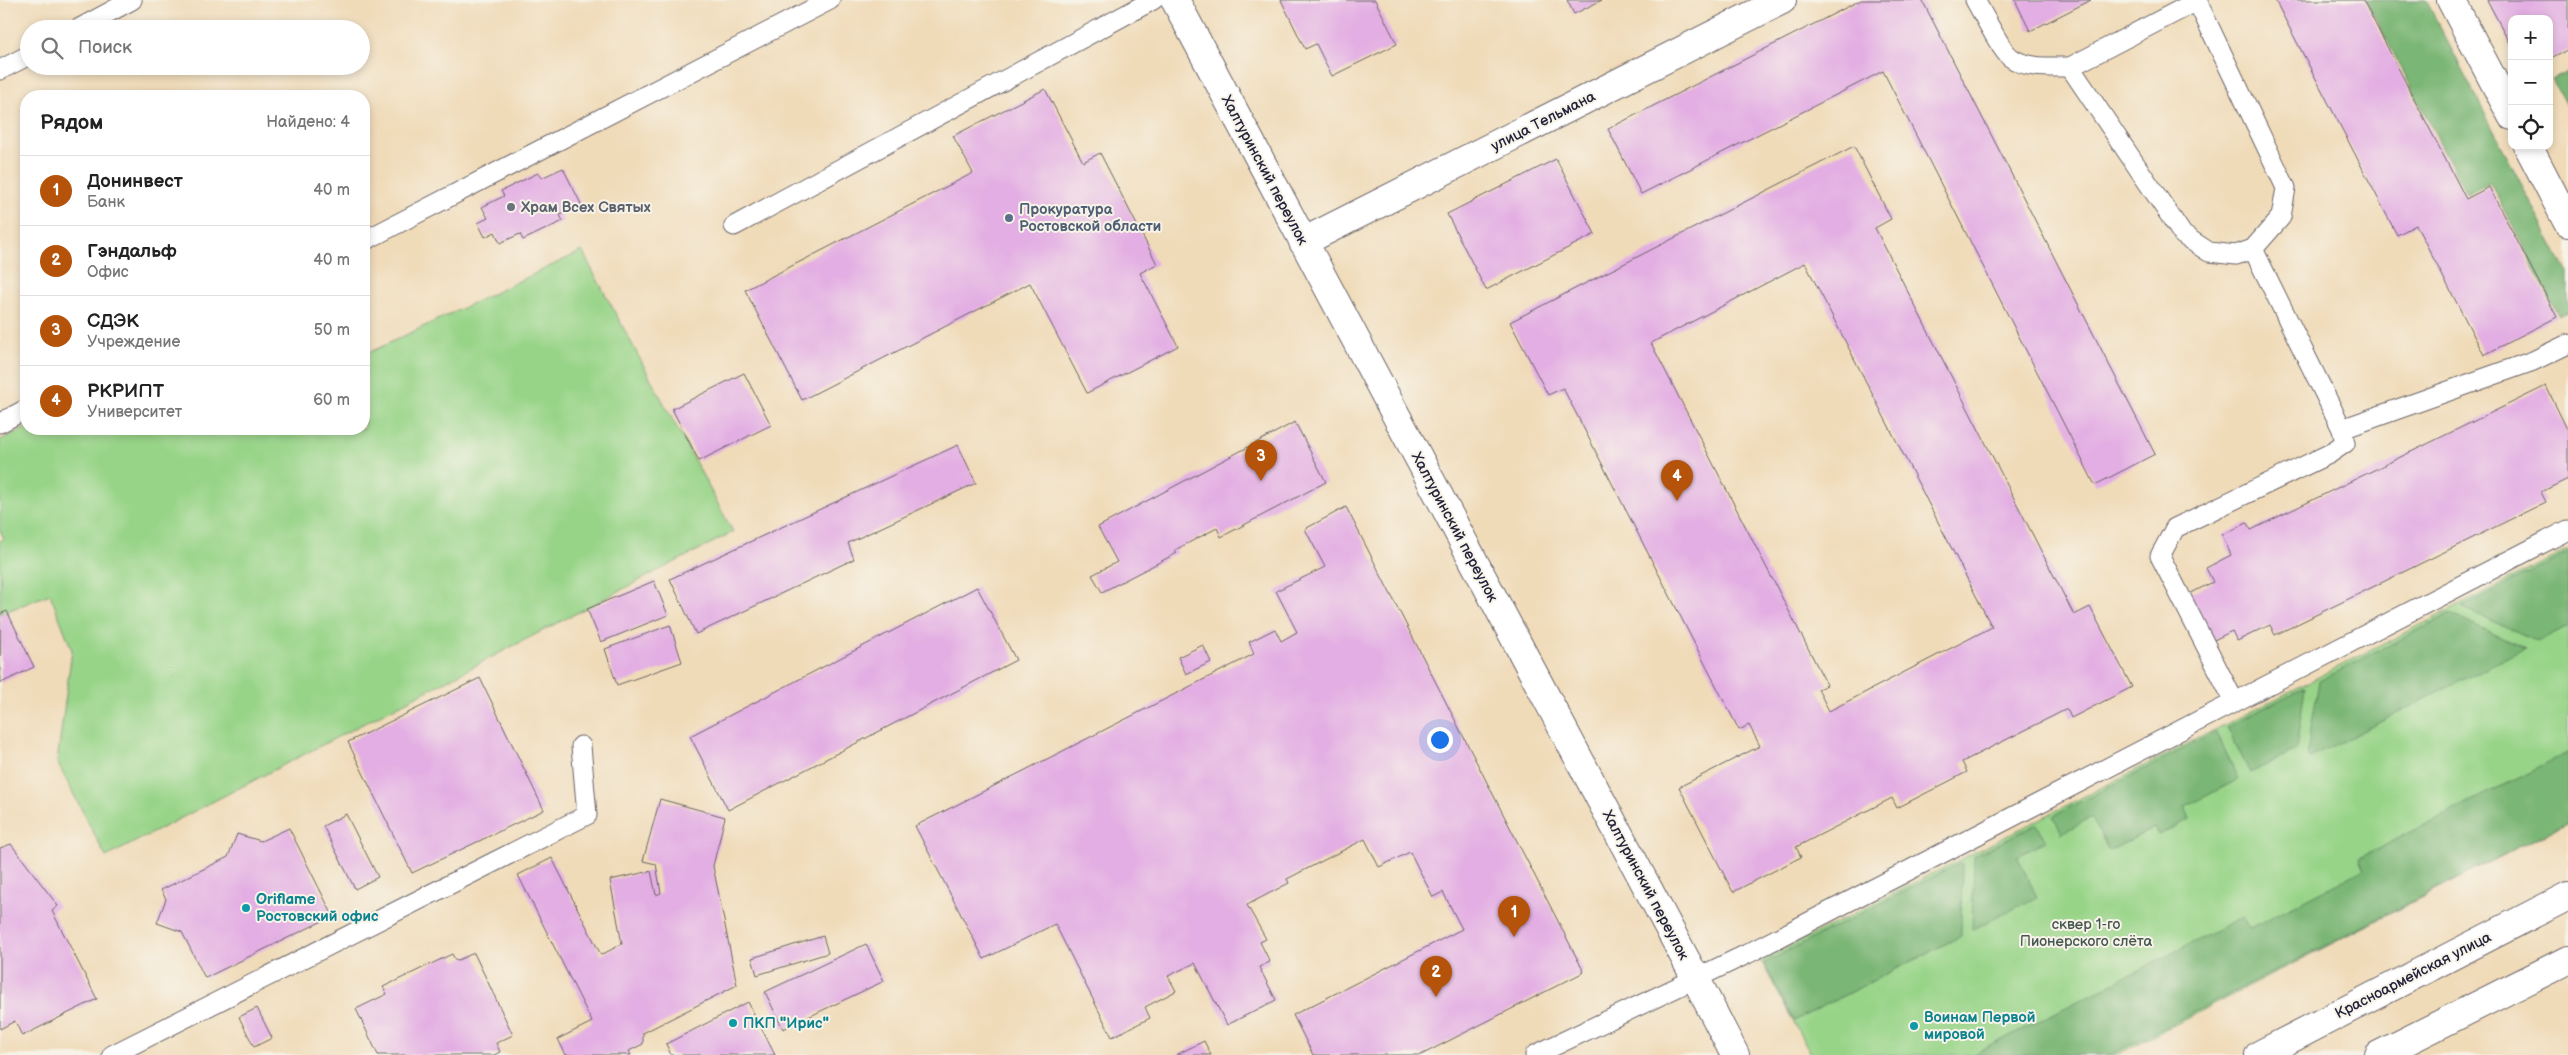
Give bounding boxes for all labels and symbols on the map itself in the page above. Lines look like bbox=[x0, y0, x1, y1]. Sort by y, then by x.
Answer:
street label: улица Тельмана bbox=[1488, 87, 1599, 156]
street label: Халтуринский переулок bbox=[1217, 92, 1312, 248]
place label: Храм Всех Святых bbox=[520, 198, 651, 217]
place label: Прокуратура Ростовской области bbox=[1019, 200, 1161, 236]
marker: Храм Всех Святых bbox=[505, 201, 517, 213]
marker: Прокуратура Ростовской области bbox=[1003, 212, 1015, 224]
pin: 3 bbox=[1245, 440, 1277, 481]
street label: Халтуринский переулок bbox=[1407, 449, 1502, 605]
pin: 4 bbox=[1661, 460, 1693, 501]
your location bbox=[1427, 727, 1453, 753]
street label: Халтуринский переулок bbox=[1598, 807, 1693, 963]
place label: Oriflame Ростовский офис bbox=[256, 890, 379, 926]
pin: 1 bbox=[1498, 896, 1530, 937]
marker: Oriflame Ростовский офис bbox=[240, 902, 252, 914]
park label: сквер 1-го Пионерского слёта bbox=[2020, 915, 2152, 951]
street label: Красноармейская улица bbox=[2332, 928, 2495, 1023]
pin: 2 bbox=[1420, 956, 1452, 997]
place label: Воинам Первой мировой bbox=[1924, 1008, 2035, 1044]
place label: ПКП "Ирис" bbox=[743, 1014, 829, 1033]
marker: ПКП "Ирис" bbox=[727, 1017, 739, 1029]
marker: Воинам Первой мировой bbox=[1908, 1020, 1920, 1032]

